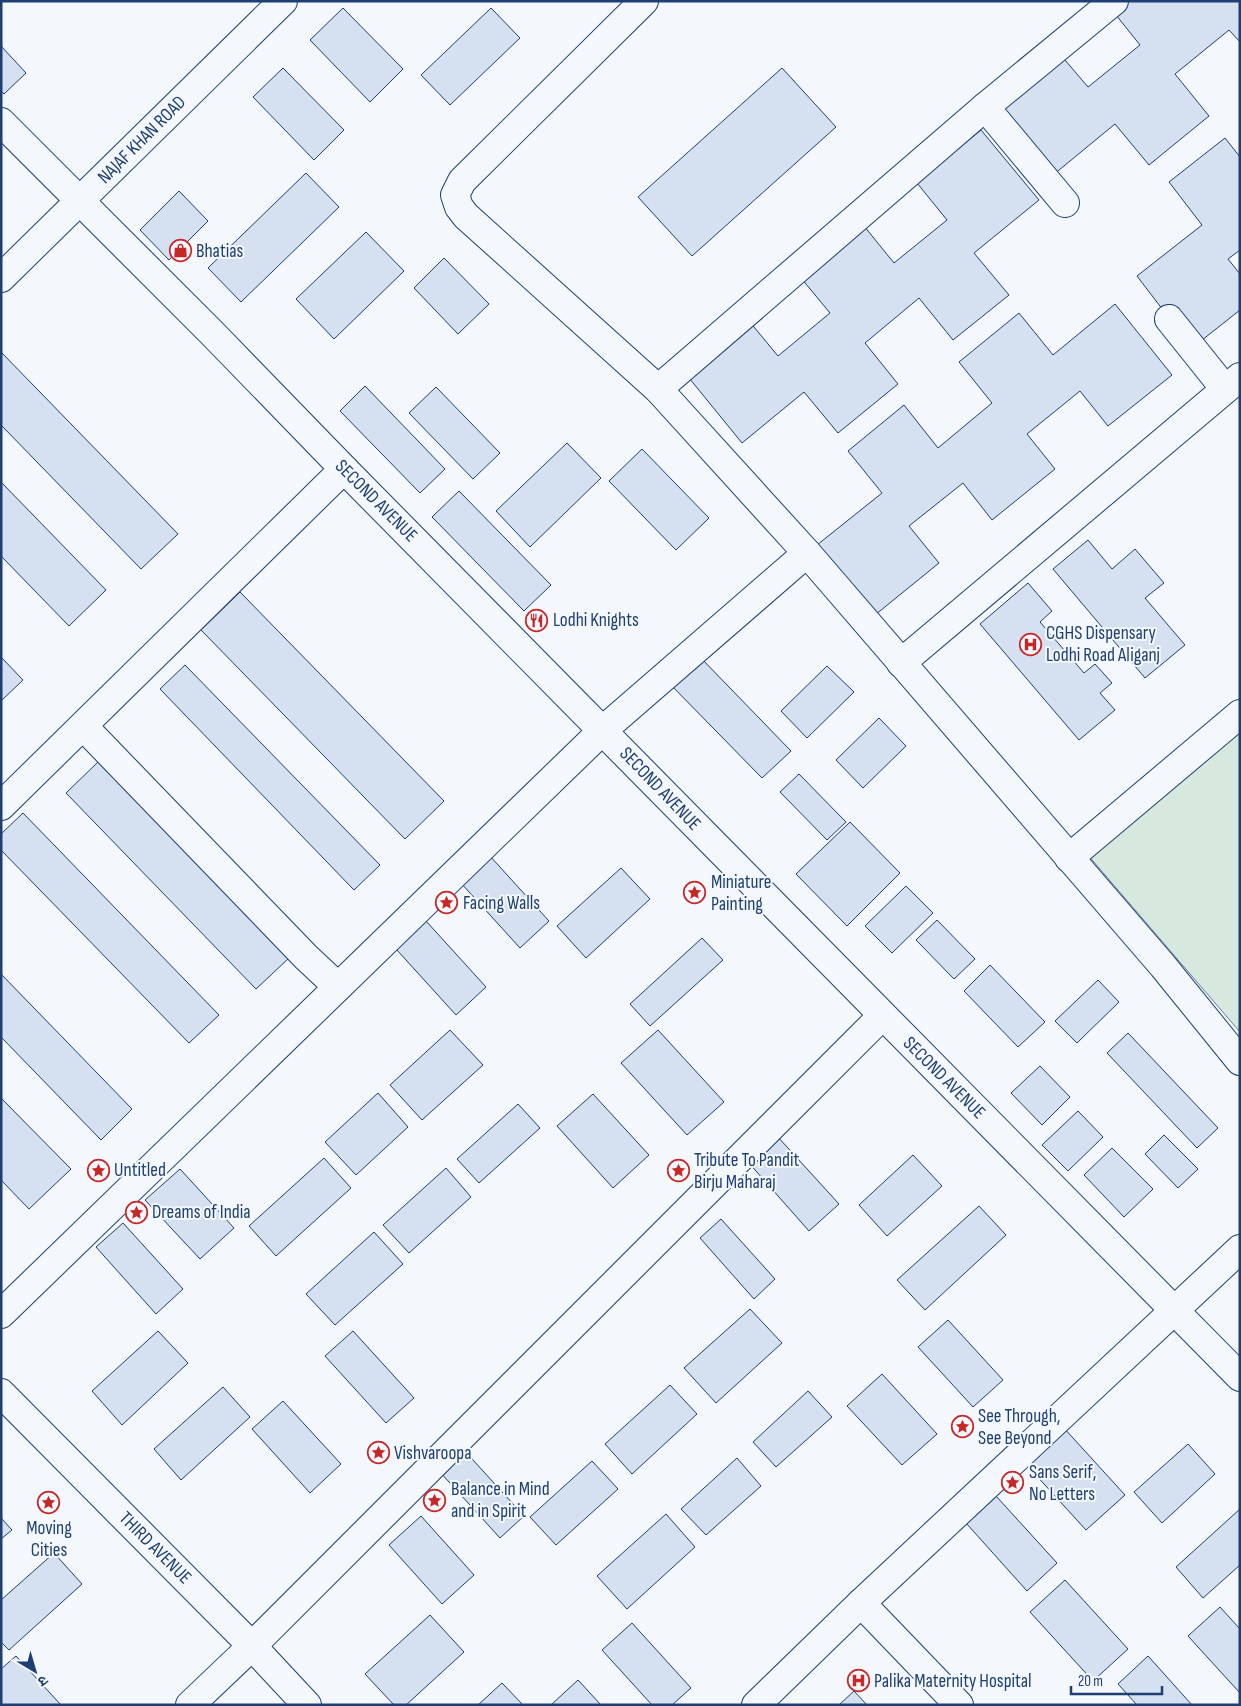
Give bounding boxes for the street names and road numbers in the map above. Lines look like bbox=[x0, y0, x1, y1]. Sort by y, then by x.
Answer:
street label: NAJAF KHAN ROAD bbox=[93, 91, 191, 189]
street label: SECOND AVENUE bbox=[330, 455, 422, 547]
street label: SECOND AVENUE bbox=[615, 742, 705, 836]
street label: SECOND AVENUE bbox=[898, 1032, 990, 1124]
street label: THIRD AVENUE bbox=[114, 1507, 196, 1589]

